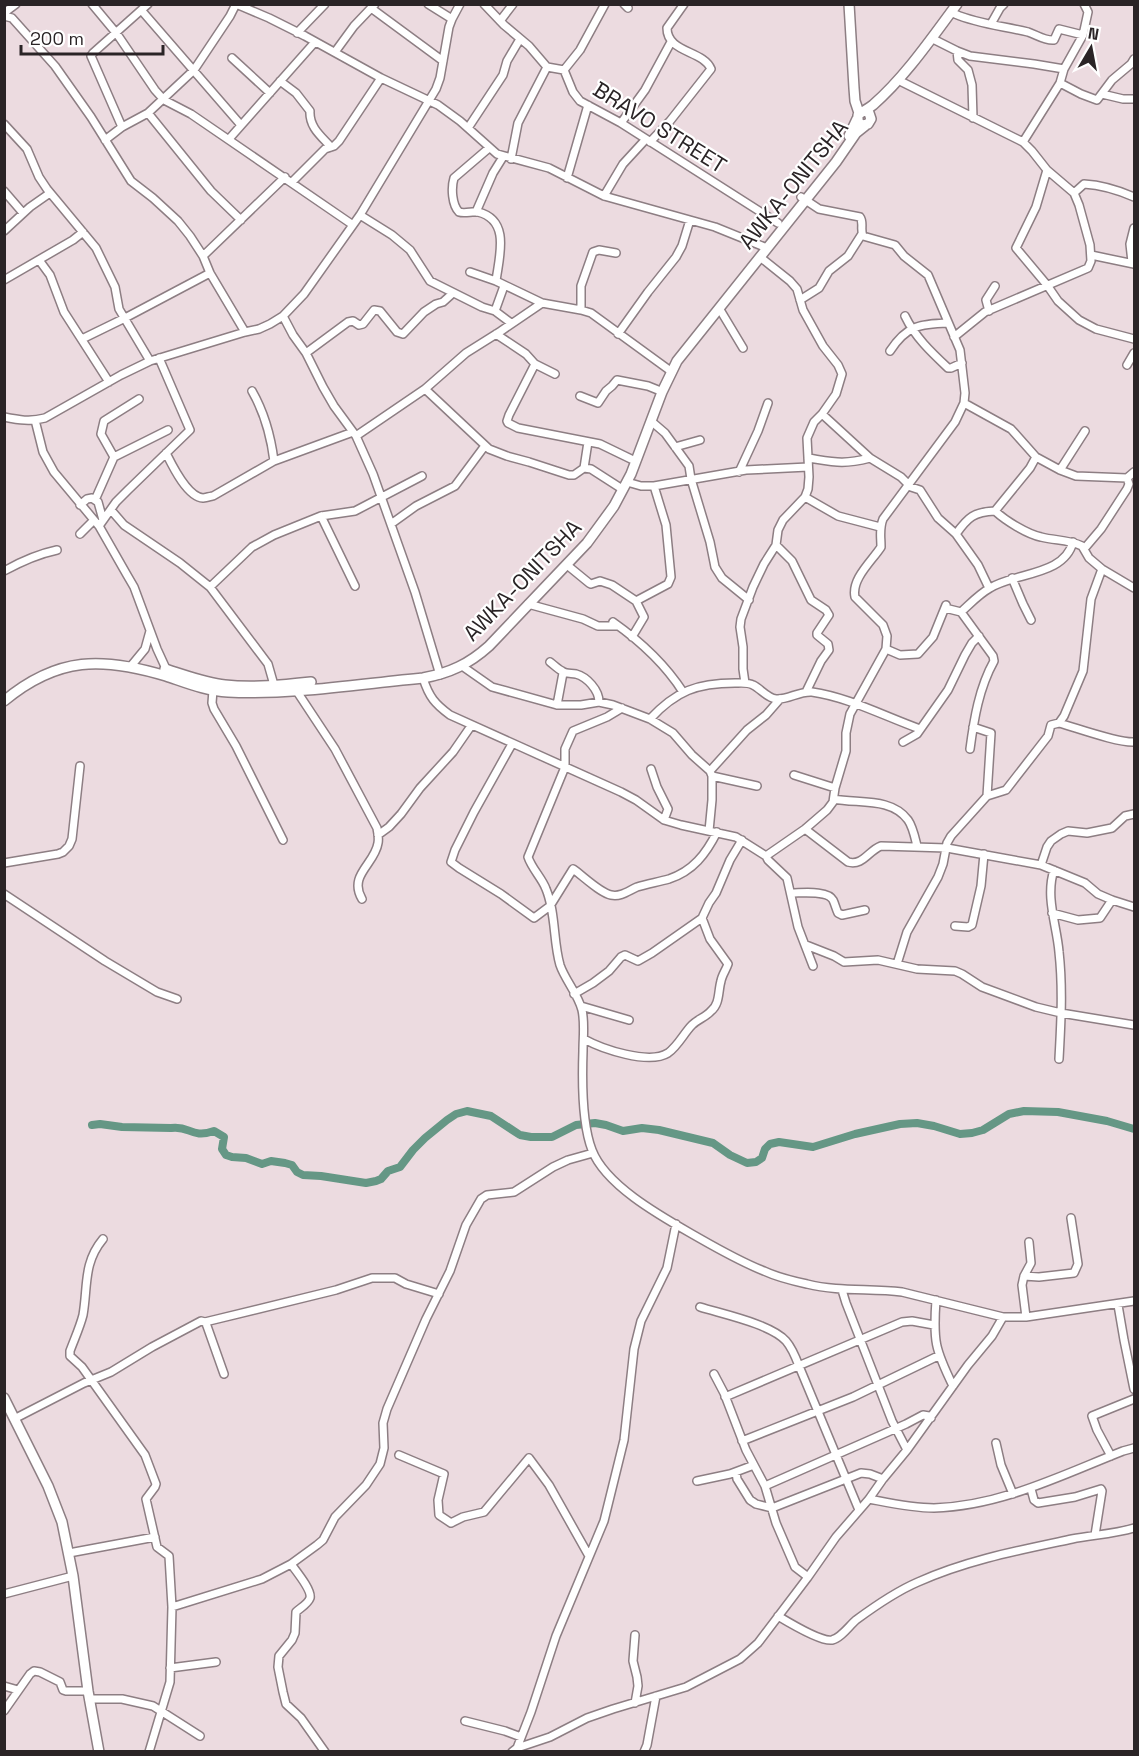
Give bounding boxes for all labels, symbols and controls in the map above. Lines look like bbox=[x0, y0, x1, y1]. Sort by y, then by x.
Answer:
scale bar bbox=[21, 18, 164, 56]
north arrow bbox=[1061, 18, 1121, 78]
text: N bbox=[1086, 22, 1101, 45]
text: 200 m bbox=[30, 27, 84, 50]
street label: BRAVO STREET bbox=[588, 75, 732, 179]
street label: AWKA-ONITSHA bbox=[732, 113, 854, 254]
street label: AWKA-ONITSHA bbox=[457, 513, 587, 647]

